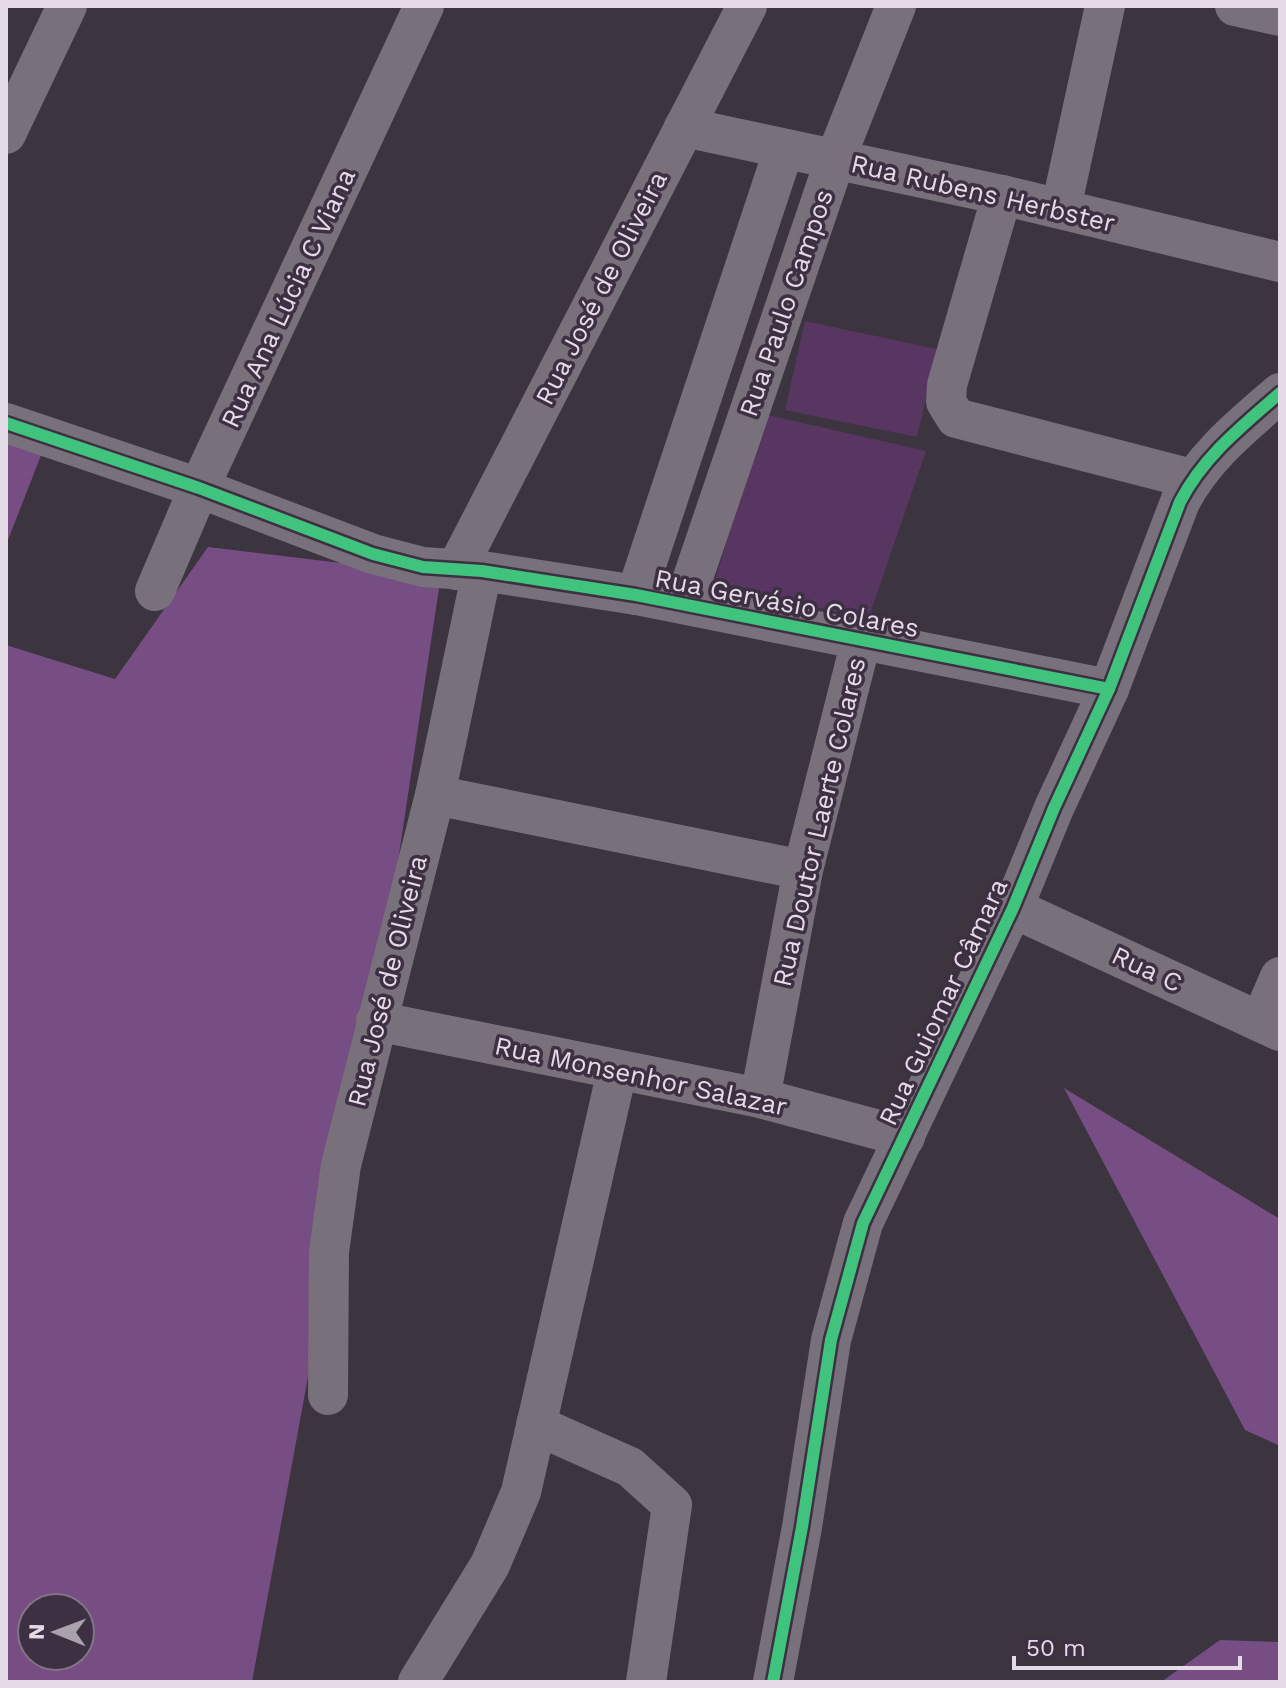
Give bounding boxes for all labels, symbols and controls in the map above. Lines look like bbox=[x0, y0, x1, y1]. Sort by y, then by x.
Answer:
street label: Rua Rubens Herbster bbox=[848, 148, 1118, 238]
street label: Rua Ana Lúcia C Viana bbox=[215, 164, 361, 432]
street label: Rua José de Oliveira bbox=[529, 166, 673, 410]
street label: Rua Paulo Campos bbox=[733, 186, 839, 420]
street label: Rua Gervásio Colares bbox=[652, 563, 922, 643]
street label: Rua Doutor Laerte Colares bbox=[767, 655, 871, 989]
street label: Rua José de Oliveira bbox=[341, 852, 433, 1110]
street label: Rua Guiomar Câmara bbox=[873, 874, 1014, 1130]
street label: Rua C bbox=[1107, 940, 1187, 998]
street label: Rua Monsenhor Salazar bbox=[492, 1030, 790, 1122]
north arrow bbox=[16, 1592, 96, 1672]
scale bar bbox=[1014, 1620, 1240, 1670]
text: N bbox=[24, 1623, 49, 1640]
text: 50 m bbox=[1026, 1634, 1086, 1662]

